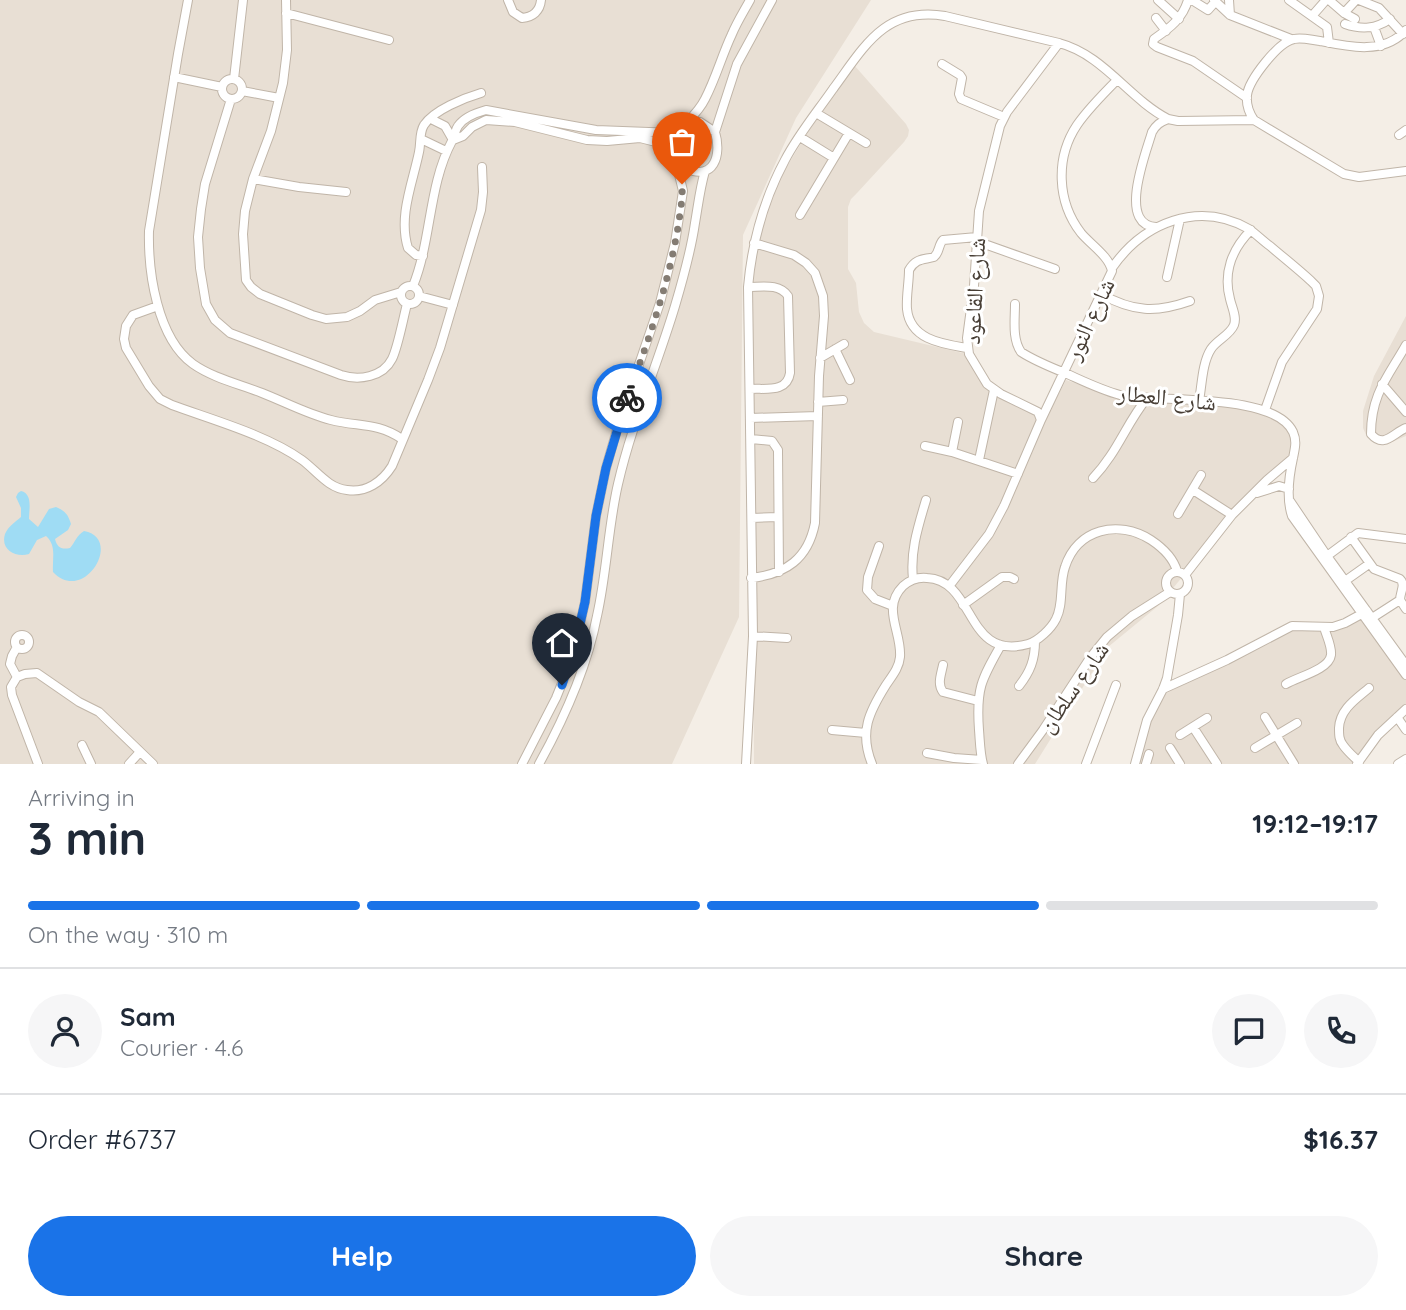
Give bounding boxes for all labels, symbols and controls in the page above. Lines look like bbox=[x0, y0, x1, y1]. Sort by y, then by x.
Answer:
pin bbox=[652, 112, 712, 184]
icon: bag bbox=[663, 123, 701, 161]
street label: شارع القاعود bbox=[957, 237, 992, 345]
street label: شارع النور bbox=[1057, 274, 1121, 366]
courier bbox=[592, 363, 662, 433]
street label: شارع العطار bbox=[1115, 377, 1218, 418]
icon: bike bbox=[608, 379, 646, 417]
pin bbox=[532, 613, 592, 685]
icon: home bbox=[543, 624, 581, 662]
street label: شارع سلطان bbox=[1031, 636, 1116, 739]
text: Arriving in bbox=[28, 783, 135, 812]
text: 19:12–19:17 bbox=[1252, 807, 1378, 840]
text: 3 min bbox=[28, 809, 146, 867]
text: On the way · 310 m bbox=[28, 920, 228, 949]
button: person bbox=[28, 994, 102, 1068]
button: chat bbox=[1212, 994, 1286, 1068]
button: phone bbox=[1304, 994, 1378, 1068]
text: Sam bbox=[120, 1000, 176, 1033]
text: Courier · 4.6 bbox=[120, 1033, 243, 1062]
text: Order #6737 bbox=[28, 1123, 176, 1156]
text: $16.37 bbox=[1303, 1123, 1378, 1156]
button: Help bbox=[28, 1216, 696, 1296]
button: Share bbox=[710, 1216, 1378, 1296]

